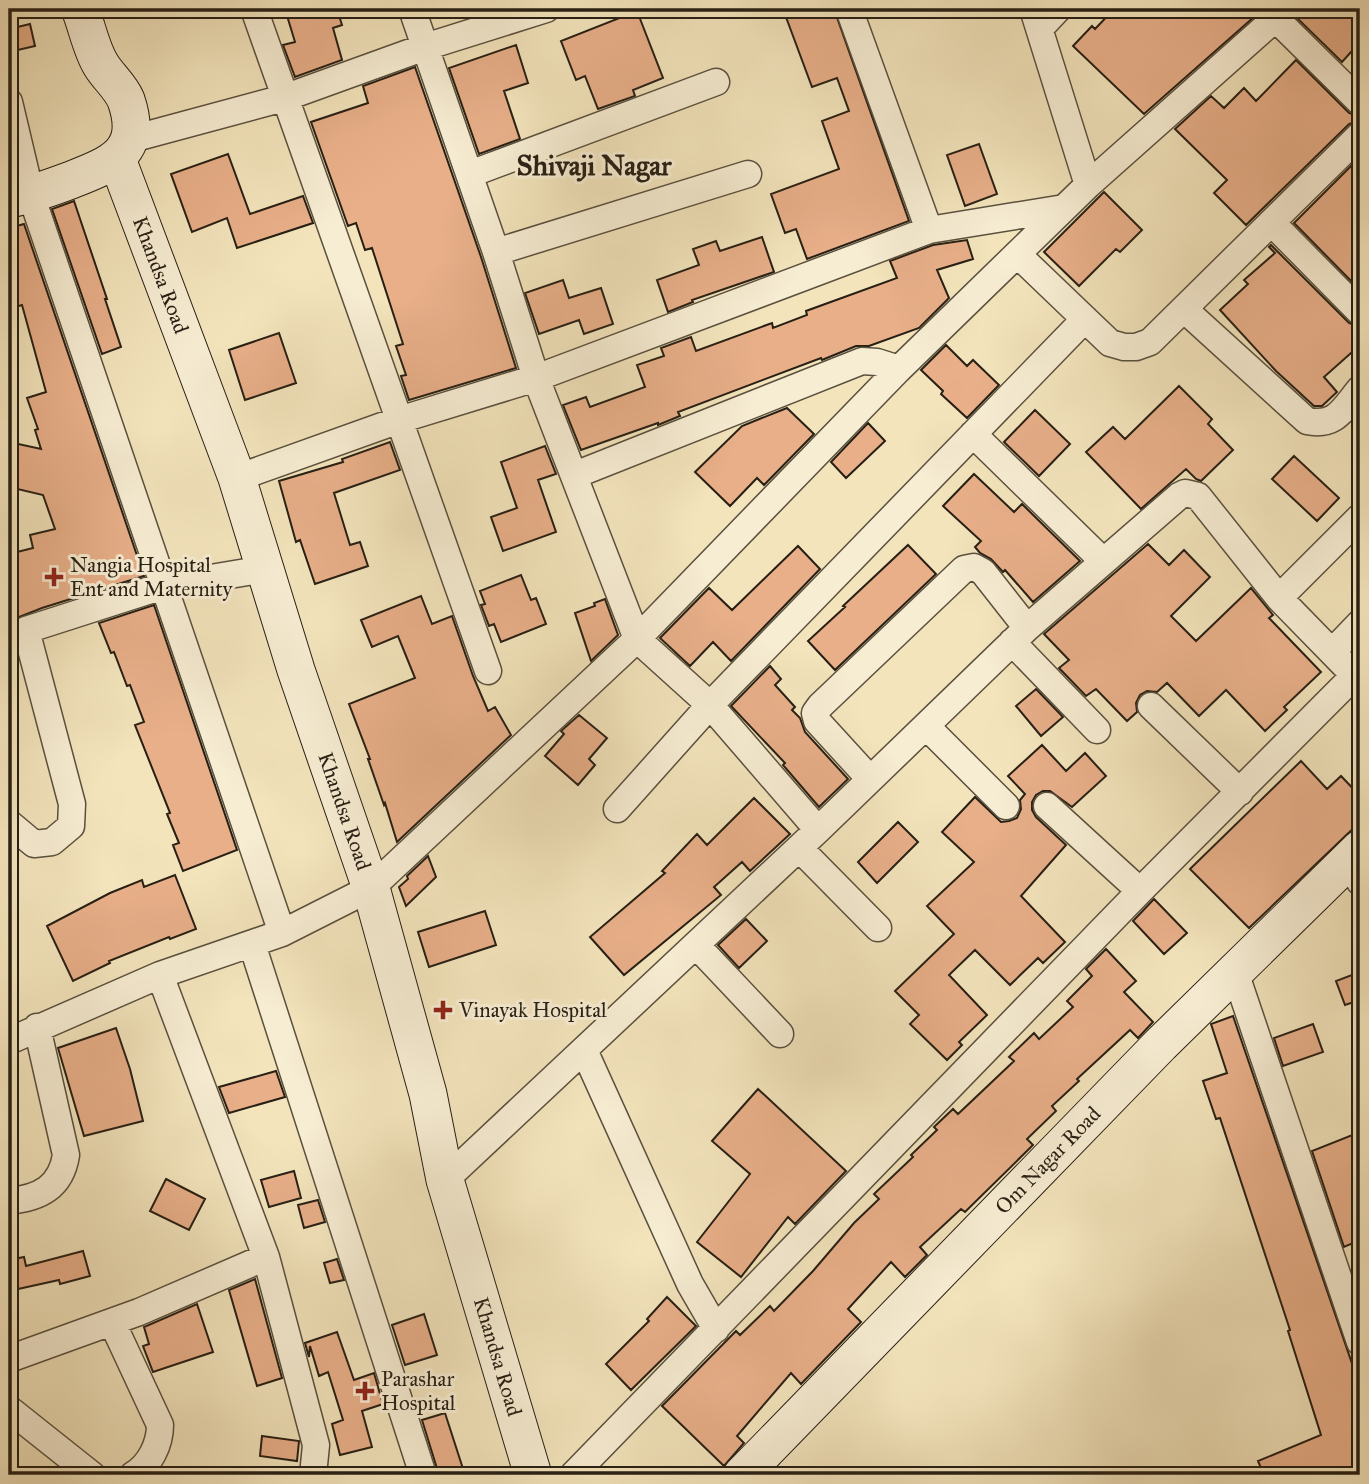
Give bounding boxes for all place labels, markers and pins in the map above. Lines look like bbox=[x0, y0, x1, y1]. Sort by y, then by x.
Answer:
place label: Nangia Hospital Ent and Maternity bbox=[70, 552, 234, 602]
marker: Nangia Hospital Ent and Maternity bbox=[44, 567, 64, 587]
place label: Vinayak Hospital bbox=[458, 997, 607, 1023]
marker: Vinayak Hospital bbox=[433, 1000, 453, 1020]
place label: Parashar Hospital bbox=[381, 1366, 456, 1416]
marker: Parashar Hospital bbox=[355, 1381, 375, 1401]

